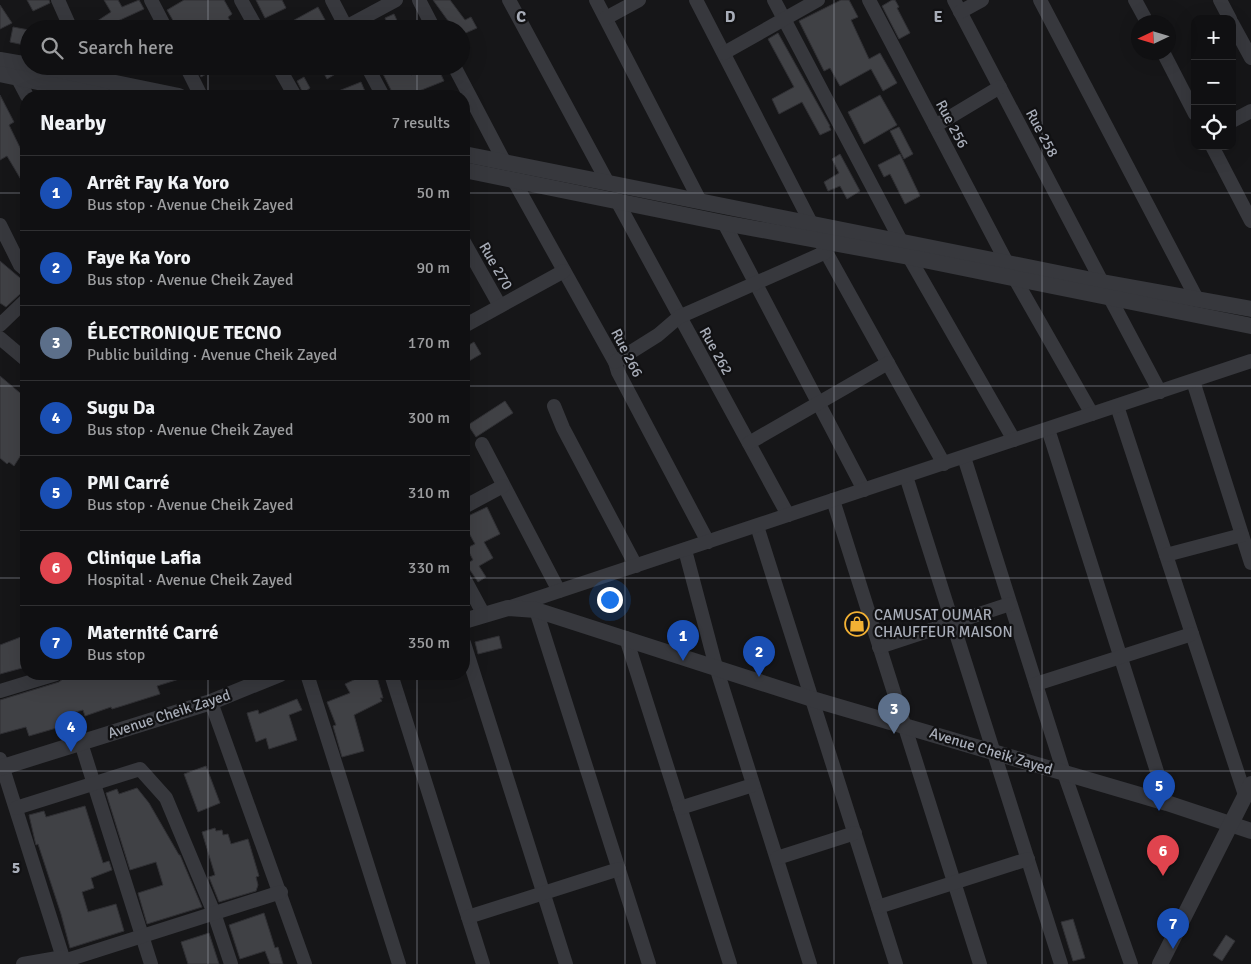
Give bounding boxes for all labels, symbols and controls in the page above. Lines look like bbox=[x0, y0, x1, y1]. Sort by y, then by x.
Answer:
text: C bbox=[516, 7, 526, 27]
text: D bbox=[725, 7, 736, 27]
text: E bbox=[933, 7, 943, 27]
north arrow bbox=[1131, 15, 1176, 60]
map controls bbox=[1191, 15, 1236, 150]
button: + bbox=[1191, 15, 1236, 60]
search box bbox=[20, 20, 470, 75]
icon: search bbox=[38, 34, 66, 62]
text: Search here bbox=[78, 36, 174, 60]
button: − bbox=[1191, 60, 1236, 105]
street label: Rue 256 bbox=[932, 97, 972, 151]
button: locate bbox=[1191, 105, 1236, 150]
street label: Rue 258 bbox=[1022, 106, 1062, 160]
text: Nearby bbox=[40, 110, 106, 136]
text: 7 results bbox=[391, 113, 450, 133]
text: Arrêt Fay Ka Yoro bbox=[87, 171, 229, 195]
text: 1 bbox=[52, 183, 60, 203]
text: 50 m bbox=[416, 183, 450, 203]
text: Bus stop · Avenue Cheik Zayed bbox=[87, 195, 293, 215]
street label: Rue 270 bbox=[475, 239, 517, 293]
text: Faye Ka Yoro bbox=[87, 246, 191, 270]
text: 2 bbox=[52, 258, 60, 278]
text: 90 m bbox=[416, 258, 450, 278]
text: Bus stop · Avenue Cheik Zayed bbox=[87, 270, 293, 290]
text: ÉLECTRONIQUE TECNO bbox=[87, 321, 282, 345]
street label: Rue 262 bbox=[696, 324, 736, 378]
street label: Rue 266 bbox=[607, 326, 647, 380]
text: 3 bbox=[52, 333, 60, 353]
text: 170 m bbox=[408, 333, 450, 353]
text: Public building · Avenue Cheik Zayed bbox=[87, 345, 337, 365]
text: Sugu Da bbox=[87, 396, 155, 420]
text: 4 bbox=[52, 408, 60, 428]
text: 300 m bbox=[408, 408, 450, 428]
text: Bus stop · Avenue Cheik Zayed bbox=[87, 420, 293, 440]
text: PMI Carré bbox=[87, 471, 170, 495]
text: 5 bbox=[52, 483, 60, 503]
text: 310 m bbox=[408, 483, 450, 503]
text: Bus stop · Avenue Cheik Zayed bbox=[87, 495, 293, 515]
text: Clinique Lafia bbox=[87, 546, 201, 570]
text: 6 bbox=[52, 558, 60, 578]
text: 330 m bbox=[408, 558, 450, 578]
text: Hospital · Avenue Cheik Zayed bbox=[87, 570, 292, 590]
your location bbox=[597, 587, 623, 613]
place label: CAMUSAT OUMAR CHAUFFEUR MAISON bbox=[874, 606, 1013, 641]
shop icon: CAMUSAT OUMAR CHAUFFEUR MAISON bbox=[844, 611, 870, 637]
pin: 1 bbox=[667, 620, 699, 661]
text: Maternité Carré bbox=[87, 621, 218, 645]
text: 7 bbox=[52, 633, 60, 653]
text: 350 m bbox=[408, 633, 450, 653]
pin: 2 bbox=[743, 636, 775, 677]
text: Bus stop bbox=[87, 645, 145, 665]
street label: Avenue Cheik Zayed bbox=[105, 686, 233, 742]
pin: 3 bbox=[878, 693, 910, 734]
pin: 4 bbox=[55, 711, 87, 752]
street label: Avenue Cheik Zayed bbox=[927, 724, 1055, 778]
pin: 5 bbox=[1143, 770, 1175, 811]
pin: 6 bbox=[1147, 835, 1179, 876]
text: 5 bbox=[12, 858, 20, 878]
pin: 7 bbox=[1157, 908, 1189, 949]

